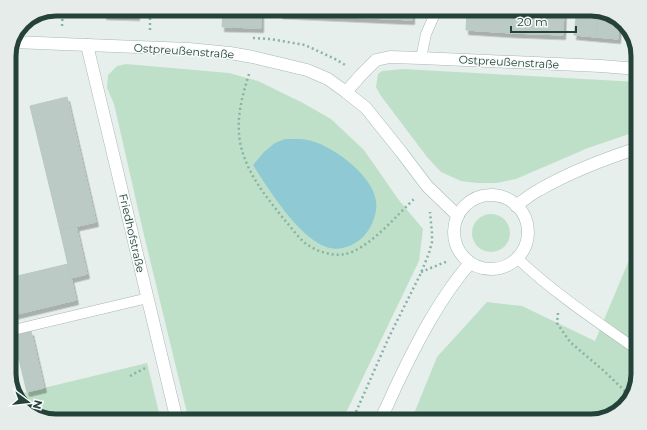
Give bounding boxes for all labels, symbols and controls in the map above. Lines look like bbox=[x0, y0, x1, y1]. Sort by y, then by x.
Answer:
scale bar bbox=[511, 8, 576, 34]
text: 20 m bbox=[517, 14, 548, 29]
street label: Ostpreußenstraße bbox=[133, 41, 235, 62]
street label: Ostpreußenstraße bbox=[458, 52, 560, 72]
street label: Friedhofstraße bbox=[116, 192, 148, 274]
north arrow bbox=[8, 382, 48, 422]
text: N bbox=[30, 398, 46, 411]

